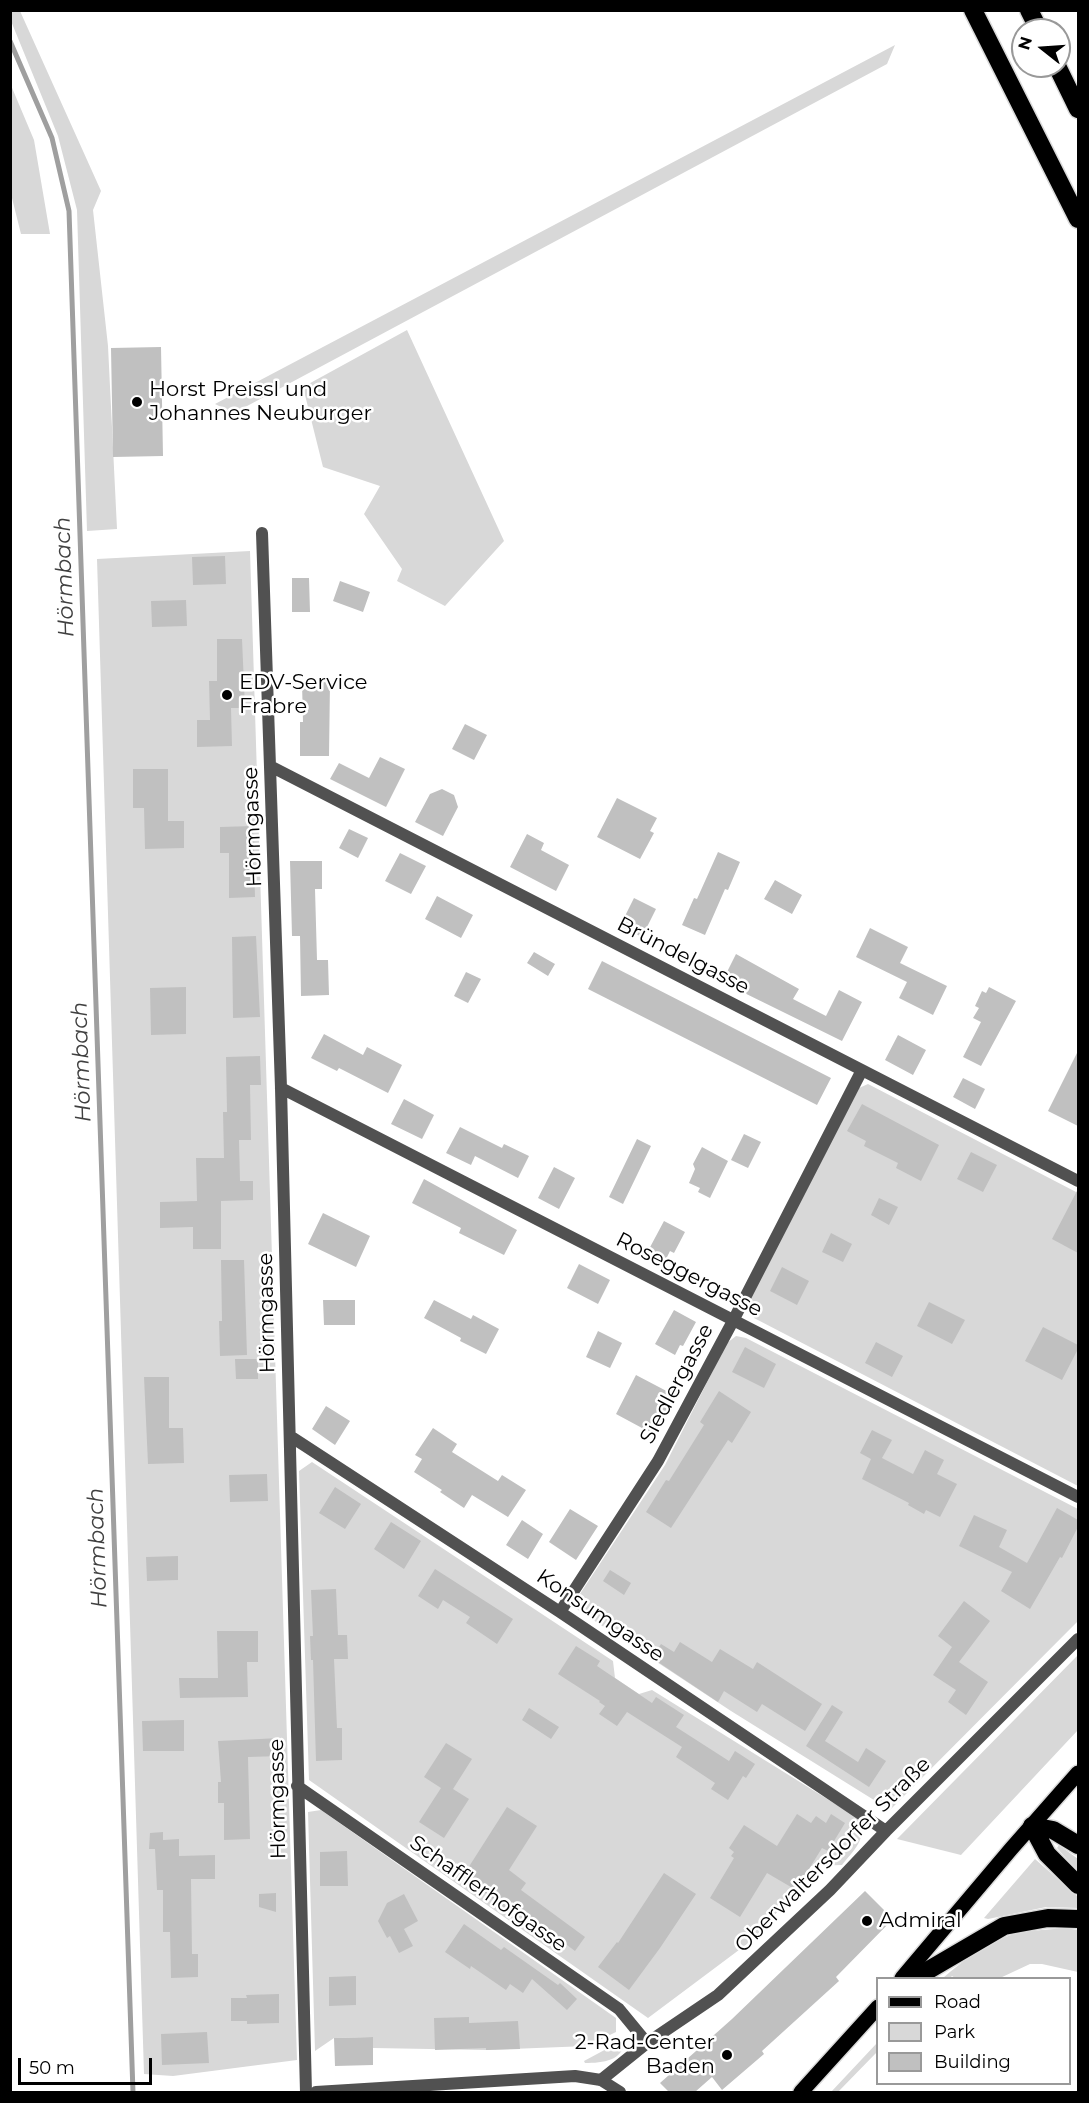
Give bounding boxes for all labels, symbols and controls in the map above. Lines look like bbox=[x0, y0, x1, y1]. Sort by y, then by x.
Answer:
north arrow bbox=[1011, 18, 1071, 78]
text: N bbox=[1014, 34, 1036, 52]
place label: Horst Preissl und Johannes Neuburger bbox=[149, 377, 372, 427]
marker: Horst Preissl und Johannes Neuburger bbox=[130, 395, 144, 409]
water label: Hörmbach bbox=[50, 516, 80, 638]
place label: EDV-Service Frabre bbox=[239, 670, 367, 720]
marker: EDV-Service Frabre bbox=[220, 688, 234, 702]
street label: Hörmgasse bbox=[238, 766, 268, 888]
street label: Bründelgasse bbox=[613, 912, 753, 1000]
water label: Hörmbach bbox=[67, 1001, 97, 1123]
street label: Roseggergasse bbox=[612, 1227, 766, 1323]
street label: Hörmgasse bbox=[253, 1252, 281, 1374]
street label: Siedlergasse bbox=[635, 1320, 719, 1448]
water label: Hörmbach bbox=[83, 1487, 113, 1609]
street label: Konsumgasse bbox=[531, 1564, 669, 1668]
street label: Hörmgasse bbox=[264, 1738, 292, 1860]
street label: Oberwaltersdorfer Straße bbox=[730, 1752, 936, 1958]
street label: Schafflerhofgasse bbox=[404, 1830, 572, 1958]
place label: Admiral bbox=[879, 1908, 962, 1934]
marker: Admiral bbox=[860, 1914, 874, 1928]
legend bbox=[876, 1977, 1071, 2085]
text: Road bbox=[934, 1991, 981, 2013]
text: Park bbox=[934, 2021, 975, 2043]
place label: 2-Rad-Center Baden bbox=[575, 2030, 715, 2080]
scale bar bbox=[21, 2046, 154, 2084]
marker: 2-Rad-Center Baden bbox=[720, 2048, 734, 2062]
text: Building bbox=[934, 2051, 1011, 2073]
text: 50 m bbox=[29, 2057, 75, 2079]

